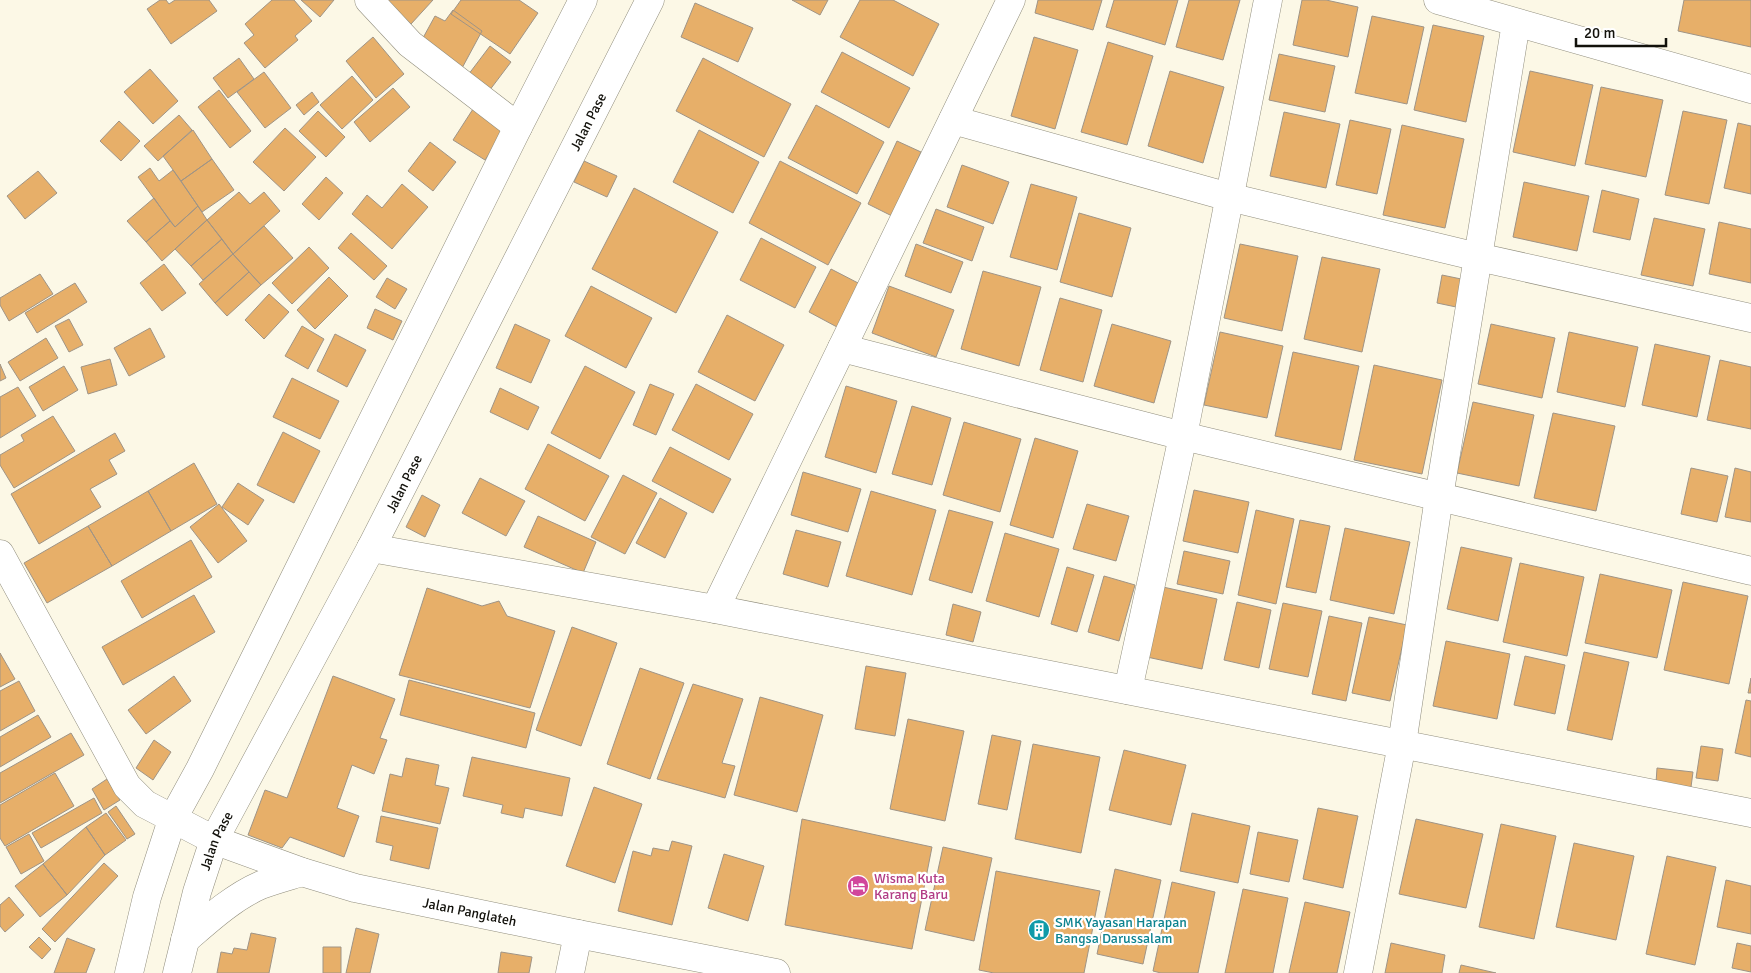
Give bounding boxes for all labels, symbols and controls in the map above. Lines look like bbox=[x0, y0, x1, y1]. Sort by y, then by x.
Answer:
scale bar bbox=[1576, 15, 1666, 47]
text: 20 m bbox=[1584, 24, 1615, 42]
street label: Jalan Pase bbox=[567, 90, 610, 154]
street label: Jalan Pase bbox=[382, 452, 426, 516]
street label: Jalan Pase bbox=[197, 809, 237, 873]
place label: Wisma Kuta Karang Baru bbox=[874, 870, 948, 903]
hotel icon: Wisma Kuta Karang Baru bbox=[846, 874, 870, 898]
street label: Jalan Panglateh bbox=[421, 894, 518, 930]
place label: SMK Yayasan Harapan Bangsa Darussalam bbox=[1055, 914, 1187, 947]
building icon: SMK Yayasan Harapan Bangsa Darussalam bbox=[1027, 918, 1051, 942]

